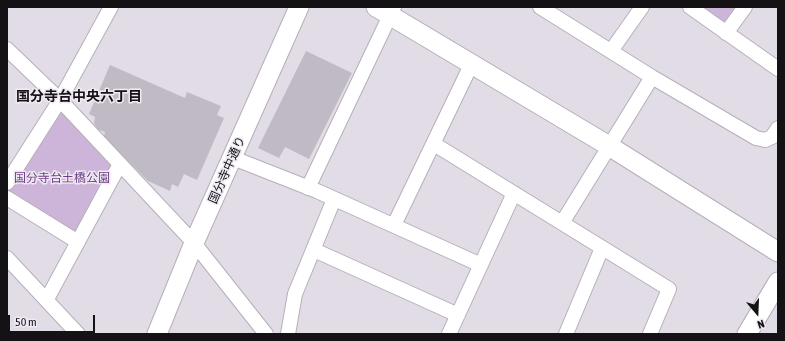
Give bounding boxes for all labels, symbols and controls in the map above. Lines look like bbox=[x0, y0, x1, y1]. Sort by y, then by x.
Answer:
district label: 国分寺台中央六丁目 bbox=[16, 89, 142, 105]
street label: 国分寺中通り bbox=[206, 134, 248, 206]
park label: 国分寺台土橋公園 bbox=[14, 171, 110, 185]
north arrow bbox=[737, 293, 777, 333]
scale bar bbox=[10, 307, 97, 333]
text: 50 m bbox=[15, 315, 37, 329]
text: N bbox=[756, 318, 766, 331]

